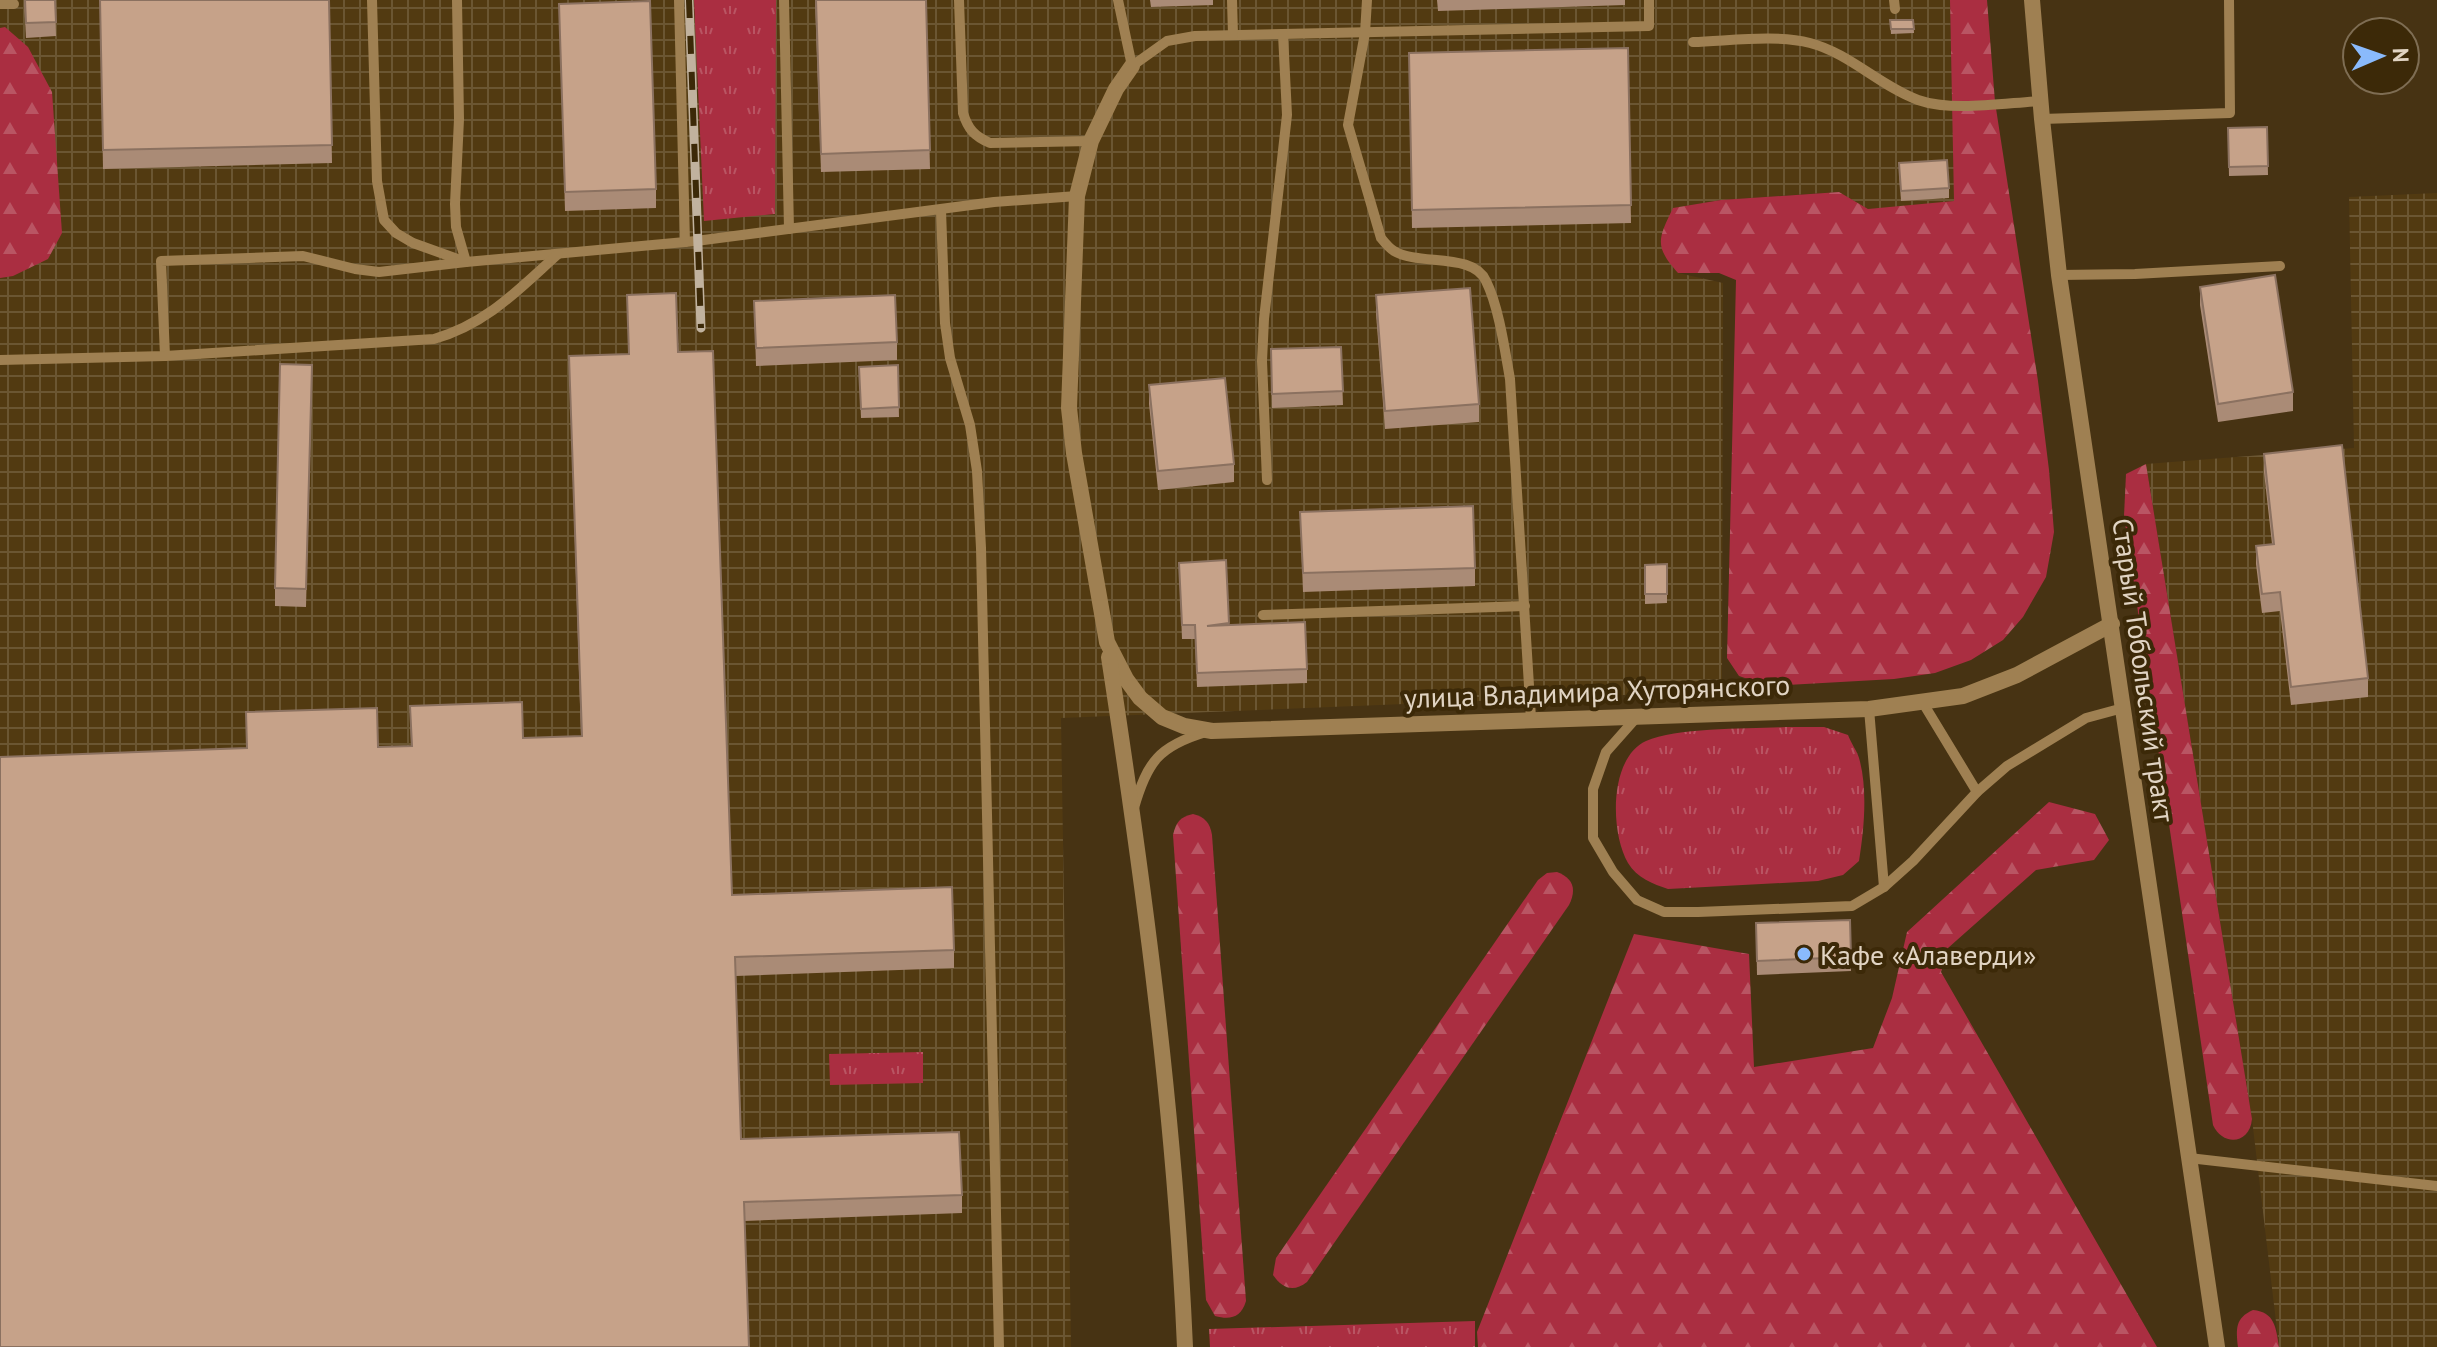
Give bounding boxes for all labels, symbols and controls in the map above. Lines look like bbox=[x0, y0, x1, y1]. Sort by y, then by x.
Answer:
north arrow bbox=[2341, 16, 2421, 96]
text: N bbox=[2387, 48, 2415, 63]
street label: Старый Тобольский тракт bbox=[2104, 516, 2184, 825]
street label: улица Владимира Хуторянского bbox=[1403, 666, 1791, 716]
place label: Кафе «Алаверди» bbox=[1820, 936, 2036, 973]
marker: Кафе «Алаверди» bbox=[1795, 945, 1813, 963]

